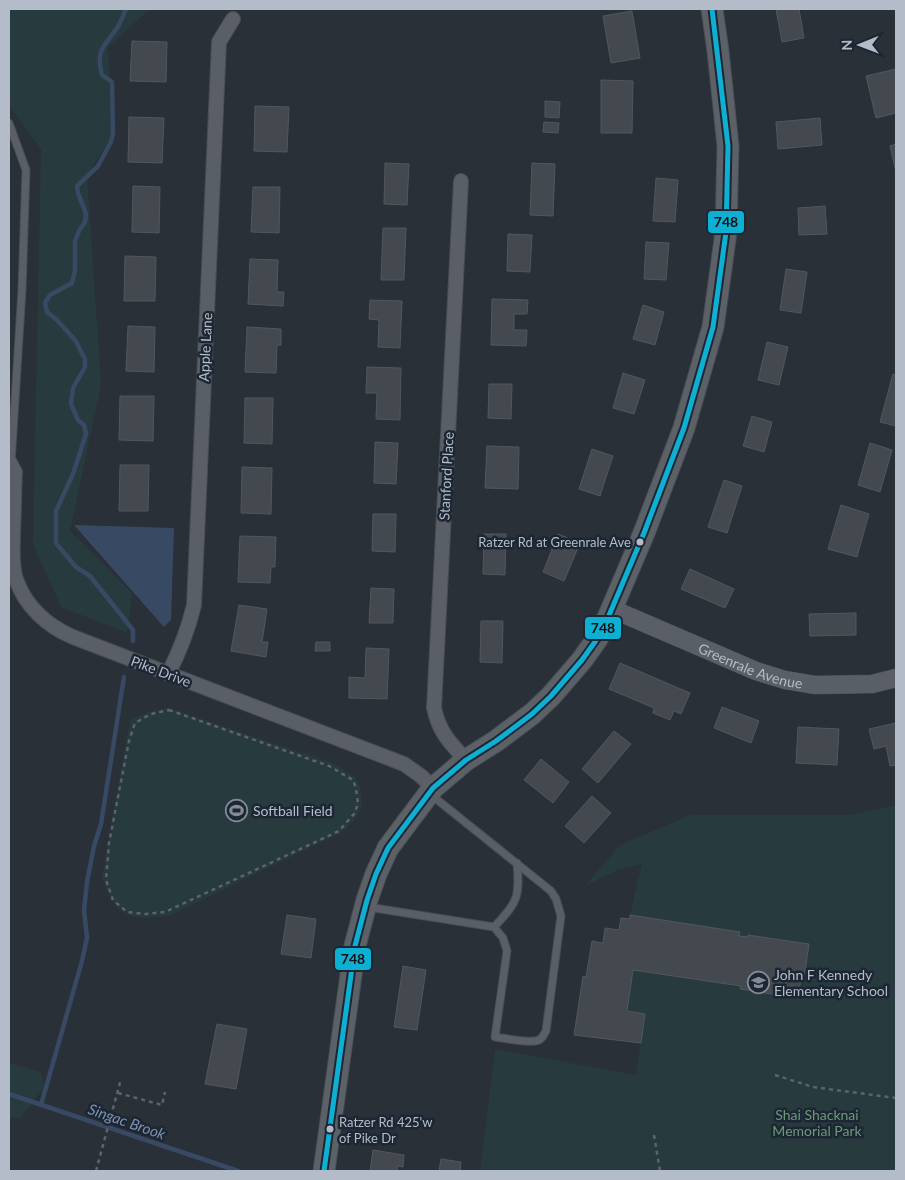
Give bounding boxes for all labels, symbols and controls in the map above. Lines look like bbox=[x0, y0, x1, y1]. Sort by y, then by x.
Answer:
north arrow bbox=[835, 20, 885, 70]
text: N bbox=[838, 40, 855, 51]
line badge: 748 bbox=[707, 210, 745, 234]
text: 748 bbox=[714, 213, 738, 230]
street label: Apple Lane bbox=[195, 312, 215, 382]
street label: Stanford Place bbox=[435, 431, 457, 521]
place label: Ratzer Rd at Greenrale Ave bbox=[478, 534, 631, 550]
marker: Ratzer Rd at Greenrale Ave bbox=[635, 537, 645, 547]
line badge: 748 bbox=[584, 616, 622, 640]
text: 748 bbox=[591, 619, 615, 636]
street label: Greenrale Avenue bbox=[696, 639, 804, 691]
street label: Pike Drive bbox=[129, 652, 193, 690]
sports icon: Softball Field bbox=[225, 798, 249, 822]
place label: Softball Field bbox=[253, 802, 333, 819]
line badge: 748 bbox=[334, 947, 372, 971]
text: 748 bbox=[341, 950, 365, 967]
place label: John F Kennedy Elementary School bbox=[774, 966, 888, 999]
school or university icon: John F Kennedy Elementary School bbox=[746, 970, 770, 994]
water label: Singac Brook bbox=[86, 1099, 169, 1143]
park label: Shai Shacknai Memorial Park bbox=[772, 1106, 863, 1139]
place label: Ratzer Rd 425'w of Pike Dr bbox=[339, 1114, 432, 1146]
marker: Ratzer Rd 425'w of Pike Dr bbox=[325, 1124, 335, 1134]

